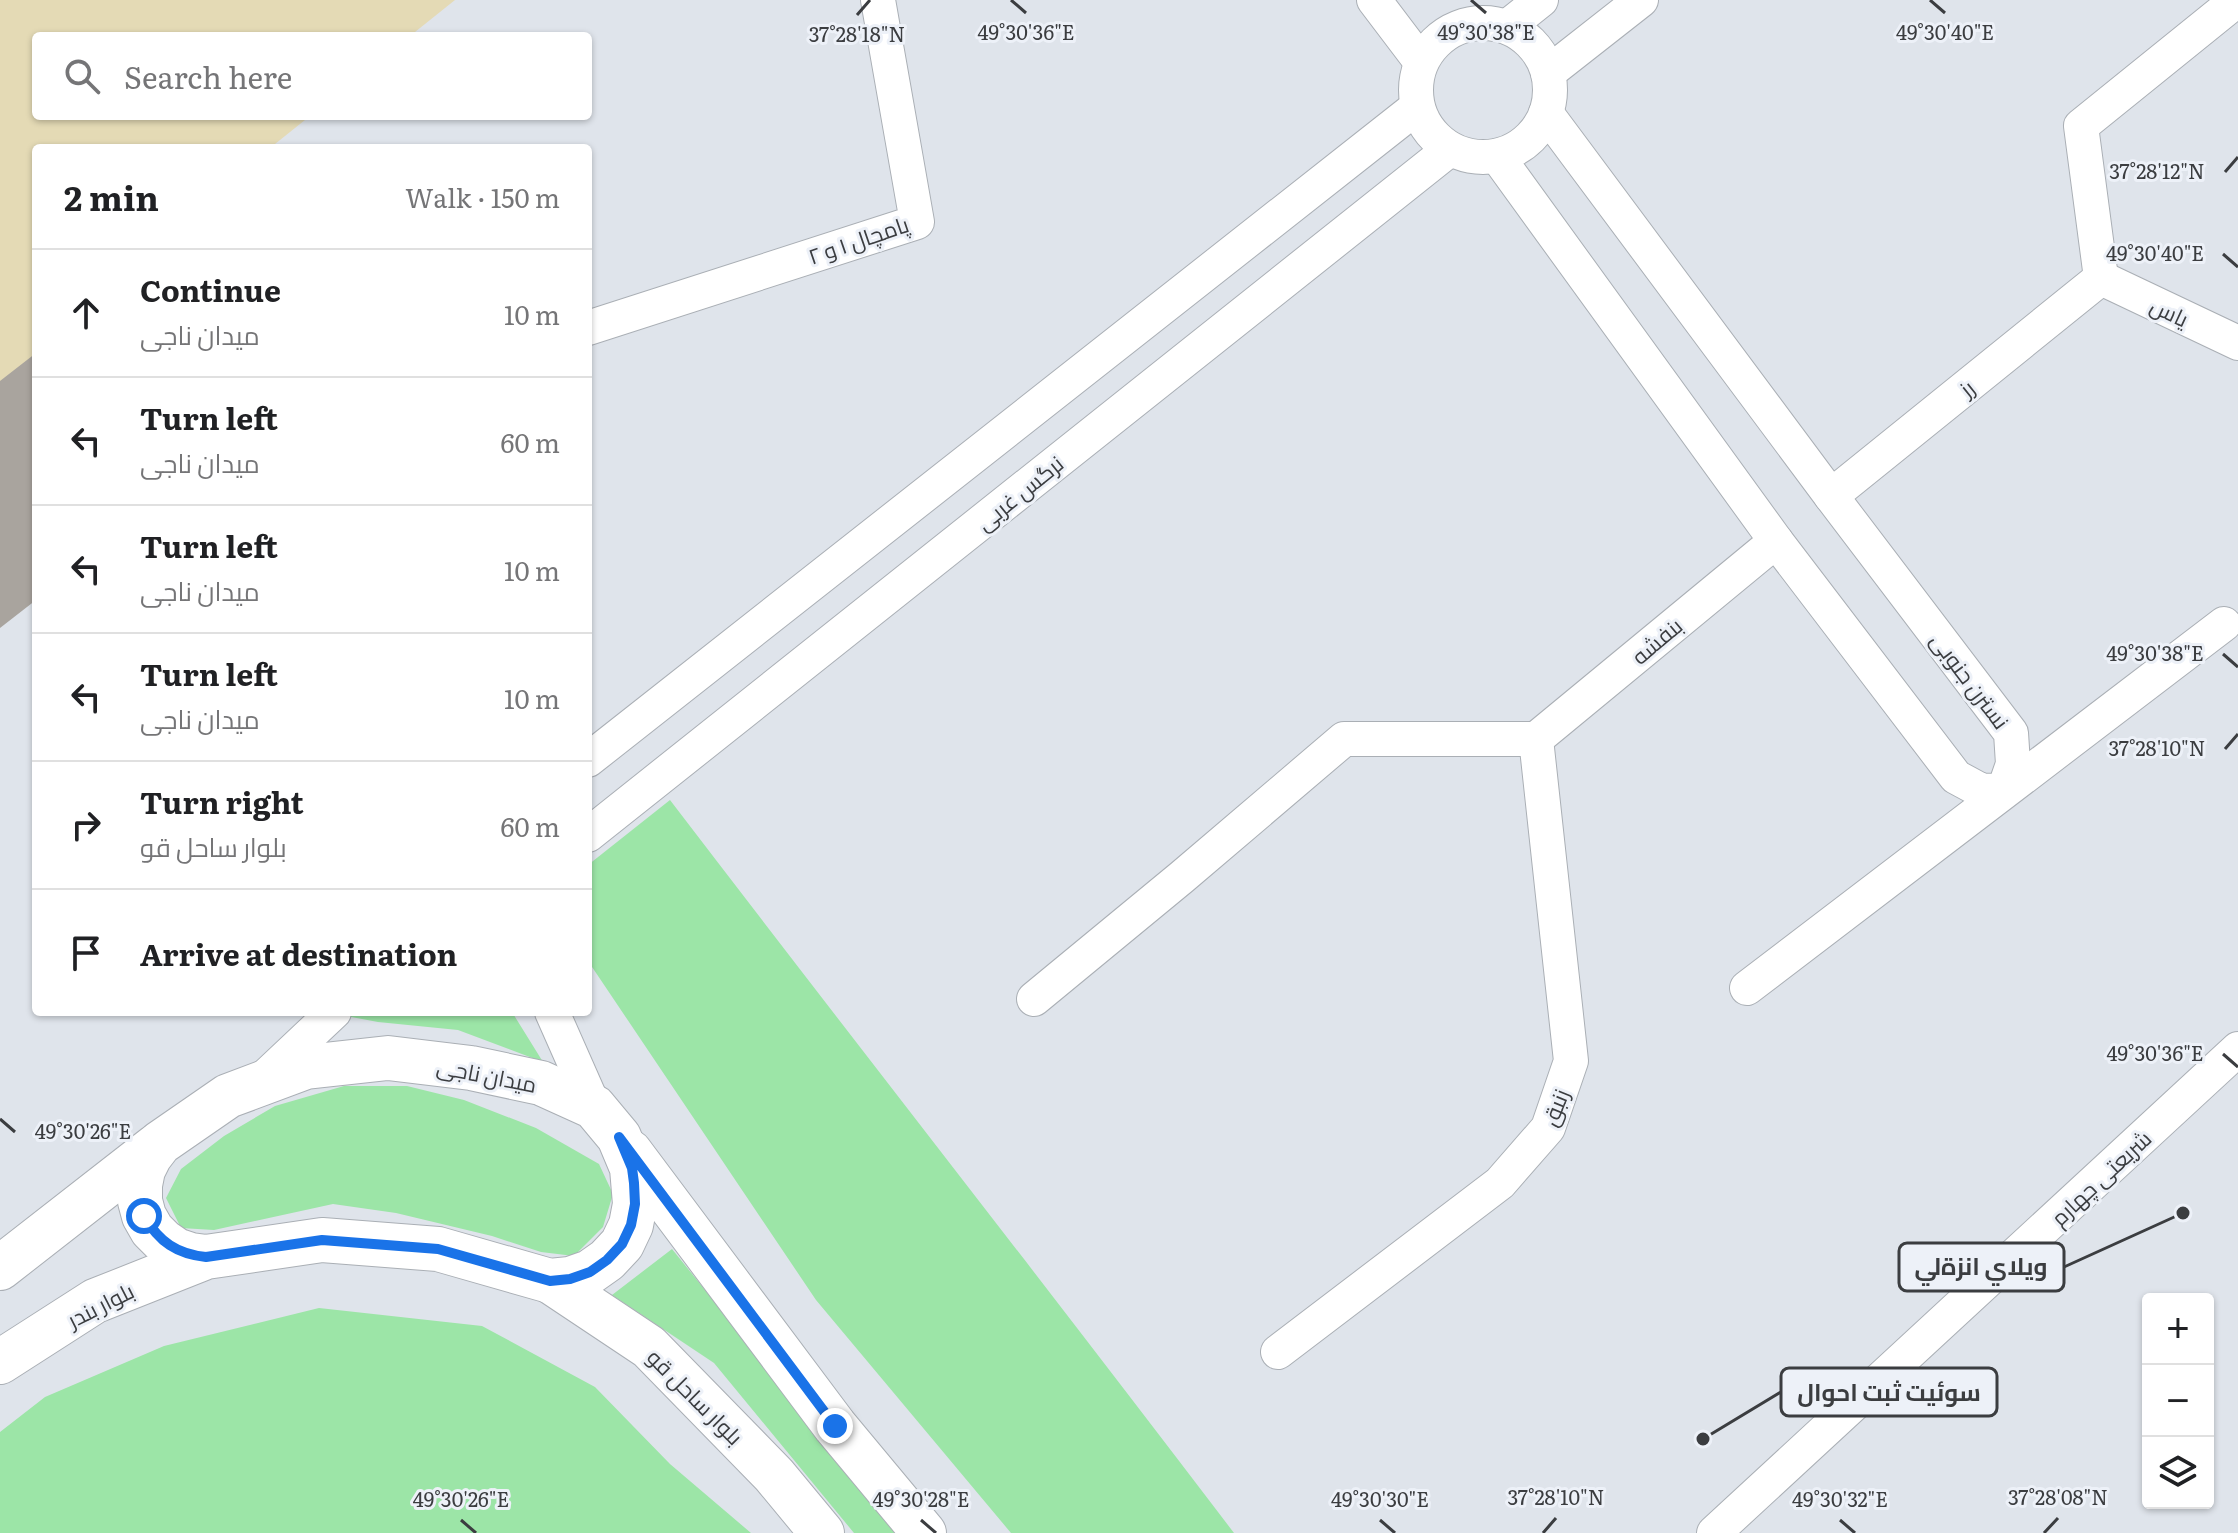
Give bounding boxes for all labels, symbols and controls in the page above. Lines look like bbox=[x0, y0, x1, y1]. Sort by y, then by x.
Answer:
text: 49°30'36"E bbox=[977, 16, 1075, 46]
text: 49°30'38"E bbox=[1437, 16, 1535, 46]
text: 49°30'40"E bbox=[1896, 16, 1994, 46]
text: 37°28'18"N bbox=[809, 18, 905, 48]
search box bbox=[32, 32, 592, 120]
icon: search bbox=[60, 54, 104, 98]
text: Search here bbox=[124, 54, 292, 98]
text: 37°28'12"N bbox=[2109, 155, 2205, 185]
text: 2 min bbox=[64, 171, 159, 221]
text: Walk · 150 m bbox=[405, 177, 560, 216]
street label: پامچال ۱ و ۲ bbox=[803, 206, 913, 272]
text: 49°30'40"E bbox=[2106, 237, 2204, 267]
text: Continue bbox=[140, 267, 281, 311]
street label: یاس bbox=[2145, 288, 2195, 334]
icon: ahead bbox=[64, 291, 108, 335]
text: 10 m bbox=[504, 294, 560, 333]
text: میدان ناجی bbox=[140, 314, 260, 353]
street label: رز bbox=[1950, 371, 1981, 405]
text: Turn left bbox=[140, 395, 278, 439]
icon: left bbox=[64, 419, 108, 463]
text: 60 m bbox=[501, 422, 560, 461]
text: میدان ناجی bbox=[140, 442, 260, 481]
street label: نرگس غربی bbox=[968, 446, 1070, 538]
text: Turn left bbox=[140, 523, 278, 567]
icon: left bbox=[64, 547, 108, 591]
text: 10 m bbox=[504, 550, 560, 589]
text: میدان ناجی bbox=[140, 570, 260, 609]
street label: بنفشه bbox=[1623, 609, 1689, 671]
street label: نسترن جنوبی bbox=[1924, 625, 2018, 735]
text: 49°30'38"E bbox=[2106, 637, 2204, 667]
text: Turn left bbox=[140, 651, 278, 695]
icon: left bbox=[64, 675, 108, 719]
text: 10 m bbox=[504, 678, 560, 717]
text: میدان ناجی bbox=[140, 698, 260, 737]
text: 37°28'10"N bbox=[2109, 732, 2205, 762]
text: Turn right bbox=[140, 779, 304, 823]
icon: right bbox=[64, 803, 108, 847]
text: 60 m bbox=[501, 806, 560, 845]
text: بلوار ساحل قو bbox=[140, 826, 287, 865]
icon: arrive bbox=[64, 931, 108, 975]
text: Arrive at destination bbox=[140, 931, 457, 975]
text: 49°30'36"E bbox=[2106, 1037, 2204, 1067]
street label: میدان ناجی bbox=[434, 1048, 540, 1100]
street label: زنبق bbox=[1532, 1083, 1576, 1131]
text: 49°30'26"E bbox=[35, 1115, 131, 1145]
street label: شریعتی چهارم bbox=[2042, 1121, 2159, 1233]
route start bbox=[126, 1198, 162, 1234]
callout: ويلاي انزةلي bbox=[1899, 1243, 2064, 1291]
text: ويلاي انزةلي bbox=[1914, 1247, 2048, 1286]
street label: بلوار بندر bbox=[59, 1273, 139, 1336]
map controls bbox=[2142, 1293, 2214, 1509]
button: + bbox=[2142, 1293, 2214, 1365]
street label: بلوار ساحل قو bbox=[640, 1340, 752, 1452]
button: − bbox=[2142, 1365, 2214, 1437]
callout: سوئیت ثبت احوال bbox=[1781, 1368, 1997, 1416]
text: سوئیت ثبت احوال bbox=[1797, 1373, 1981, 1408]
route end bbox=[817, 1408, 853, 1444]
button: layers bbox=[2142, 1437, 2214, 1509]
text: 37°28'10"N bbox=[1508, 1481, 1604, 1511]
text: 37°28'08"N bbox=[2008, 1481, 2108, 1511]
text: 49°30'26"E bbox=[413, 1483, 509, 1513]
text: 49°30'28"E bbox=[873, 1483, 969, 1513]
text: 49°30'30"E bbox=[1331, 1483, 1429, 1513]
text: 49°30'32"E bbox=[1792, 1483, 1888, 1513]

